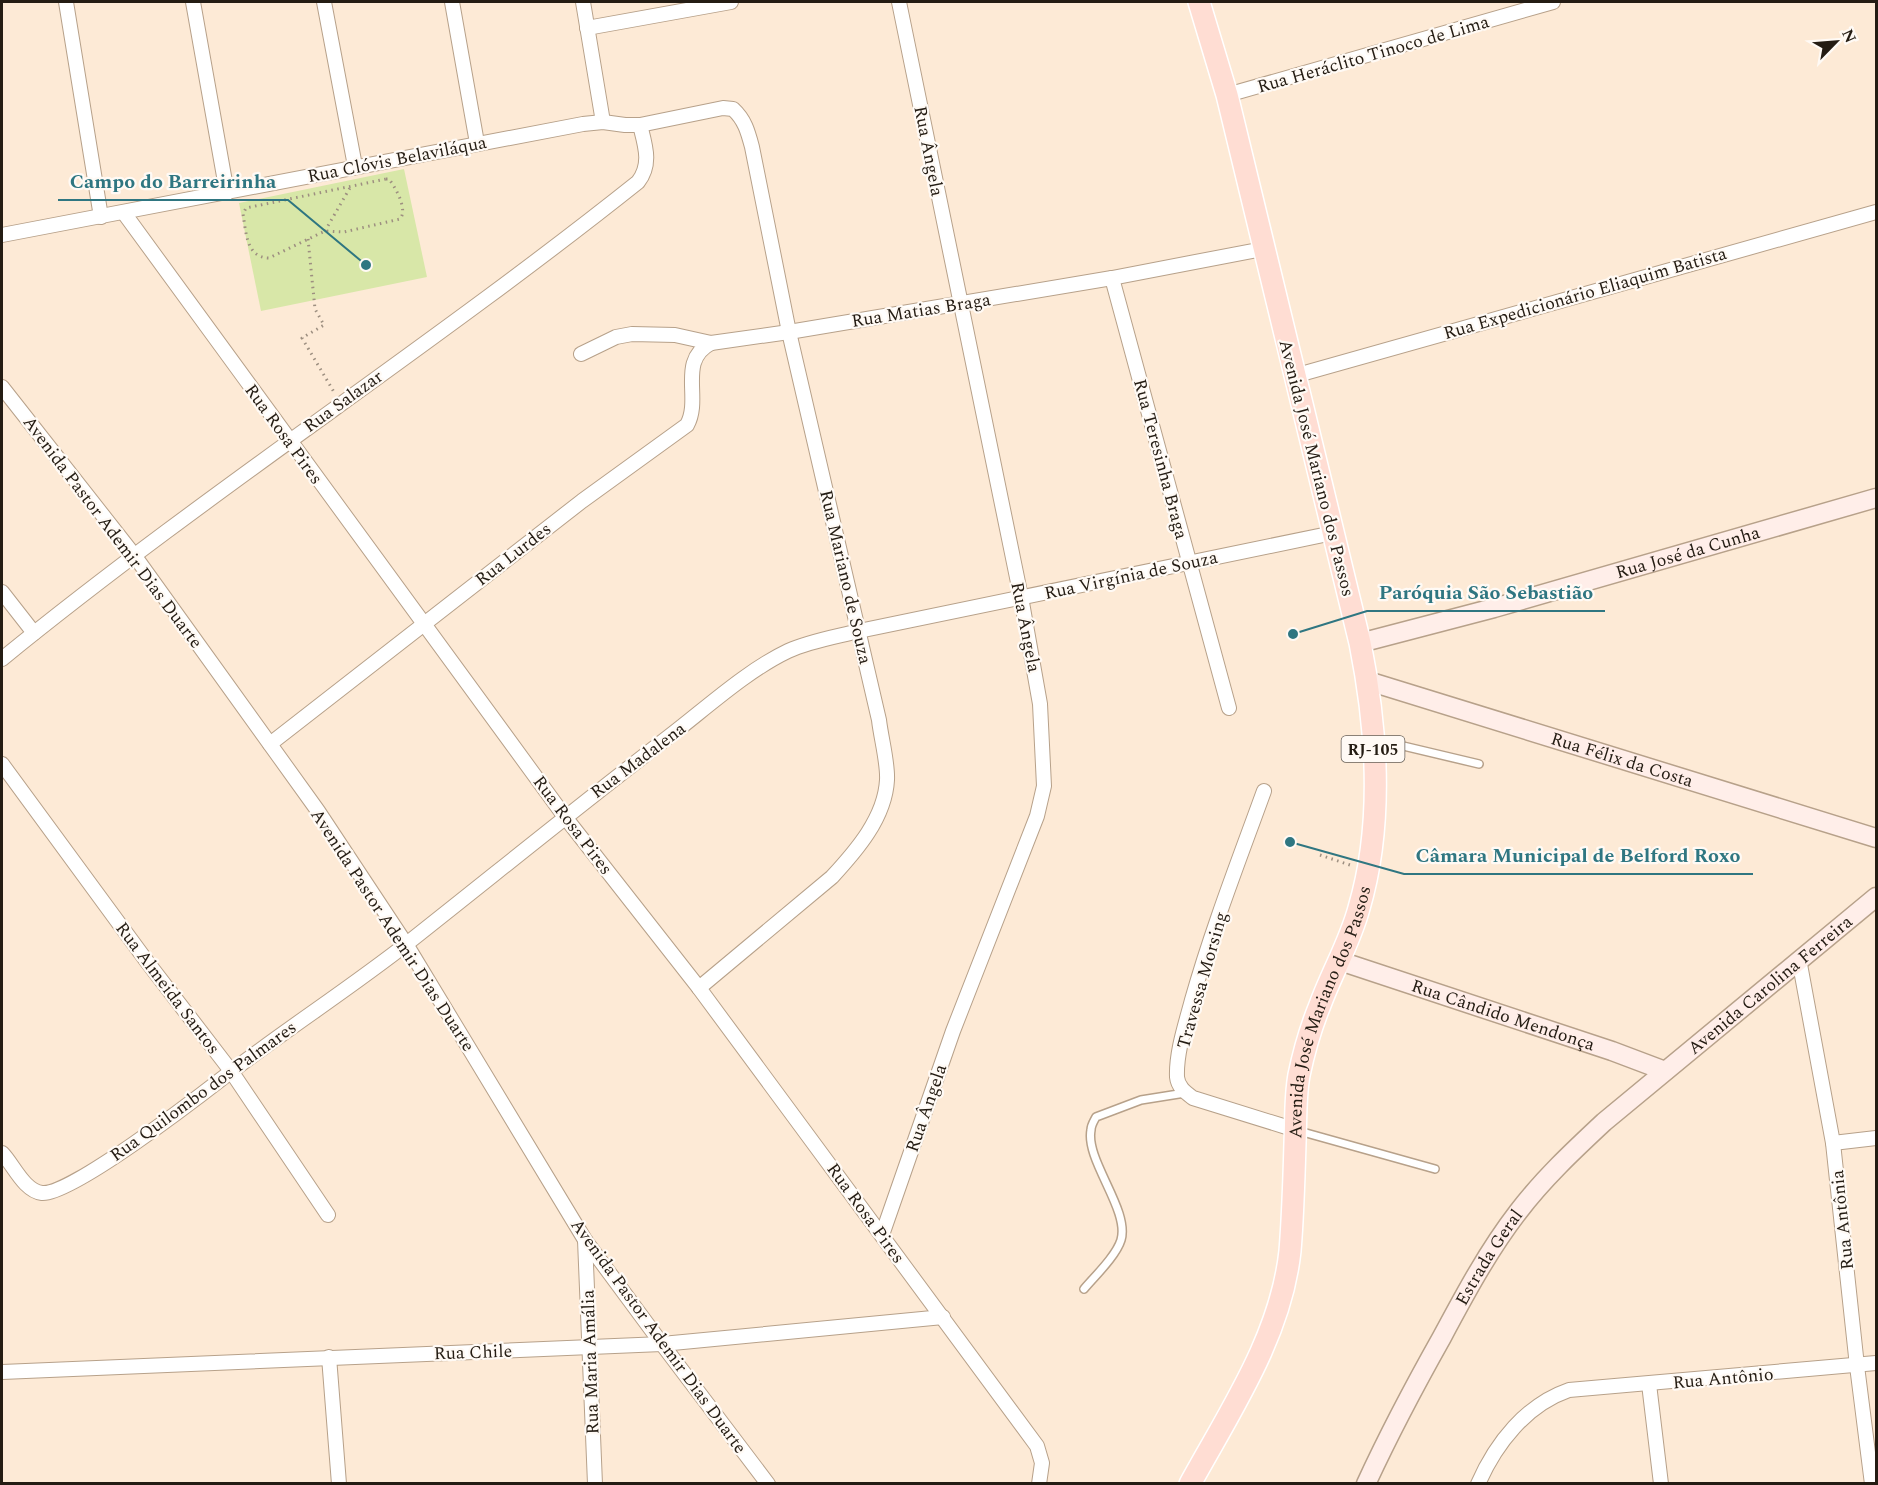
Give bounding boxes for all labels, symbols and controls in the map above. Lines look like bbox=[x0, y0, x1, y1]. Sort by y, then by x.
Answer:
street label: Rua Heráclito Tinoco de Lima bbox=[1254, 8, 1493, 101]
north arrow bbox=[1806, 12, 1866, 72]
text: N bbox=[1835, 25, 1862, 47]
street label: Rua Ângela bbox=[907, 104, 951, 199]
street label: Rua Clóvis Belaviláqua bbox=[305, 129, 489, 190]
callout: Campo do Barreirinha bbox=[58, 162, 288, 200]
text: Campo do Barreirinha bbox=[70, 167, 277, 197]
street label: Rua Expedicionário Eliaquim Batista bbox=[1440, 240, 1730, 347]
street label: Rua Matias Braga bbox=[849, 286, 993, 335]
street label: Avenida José Mariano dos Passos bbox=[1271, 337, 1362, 600]
street label: Rua Salazar bbox=[298, 363, 389, 440]
street label: Rua Teresinha Braga bbox=[1126, 376, 1195, 543]
street label: Rua Rosa Pires bbox=[238, 378, 329, 490]
street label: Avenida Pastor Ademir Dias Duarte bbox=[16, 410, 209, 654]
street label: Rua Mariano de Souza bbox=[812, 487, 879, 667]
street label: Rua Lurdes bbox=[469, 516, 557, 593]
street label: Rua José da Cunha bbox=[1612, 519, 1763, 586]
street label: Rua Virgínia de Souza bbox=[1042, 544, 1221, 607]
callout: Paróquia São Sebastião bbox=[1367, 573, 1605, 611]
text: Paróquia São Sebastião bbox=[1379, 578, 1593, 608]
street label: Rua Ângela bbox=[1004, 580, 1048, 675]
street label: Rua Madalena bbox=[585, 715, 692, 805]
street label: Rua Félix da Costa bbox=[1547, 725, 1697, 795]
road number: RJ-105 bbox=[1342, 736, 1404, 762]
street label: Rua Rosa Pires bbox=[526, 770, 619, 881]
street label: Avenida Pastor Ademir Dias Duarte bbox=[304, 803, 482, 1057]
callout: Câmara Municipal de Belford Roxo bbox=[1404, 836, 1753, 874]
text: Câmara Municipal de Belford Roxo bbox=[1416, 841, 1741, 871]
street label: Avenida José Mariano dos Passos bbox=[1282, 883, 1378, 1139]
street label: Travessa Morsing bbox=[1170, 908, 1235, 1052]
street label: Avenida Carolina Ferreira bbox=[1682, 909, 1859, 1061]
street label: Rua Almeida Santos bbox=[109, 916, 227, 1060]
street label: Rua Cândido Mendonça bbox=[1408, 973, 1599, 1059]
street label: Rua Quilombo dos Palmares bbox=[104, 1014, 302, 1169]
street label: Rua Ângela bbox=[899, 1060, 954, 1156]
street label: Rua Rosa Pires bbox=[820, 1157, 911, 1269]
street label: Rua Antônia bbox=[1824, 1169, 1861, 1271]
street label: Estrada Geral bbox=[1449, 1204, 1530, 1311]
street label: Avenida Pastor Ademir Dias Duarte bbox=[564, 1213, 753, 1460]
street label: Rua Maria Amália bbox=[574, 1289, 607, 1435]
street label: Rua Chile bbox=[433, 1338, 513, 1367]
street label: Rua Antônio bbox=[1672, 1361, 1775, 1396]

